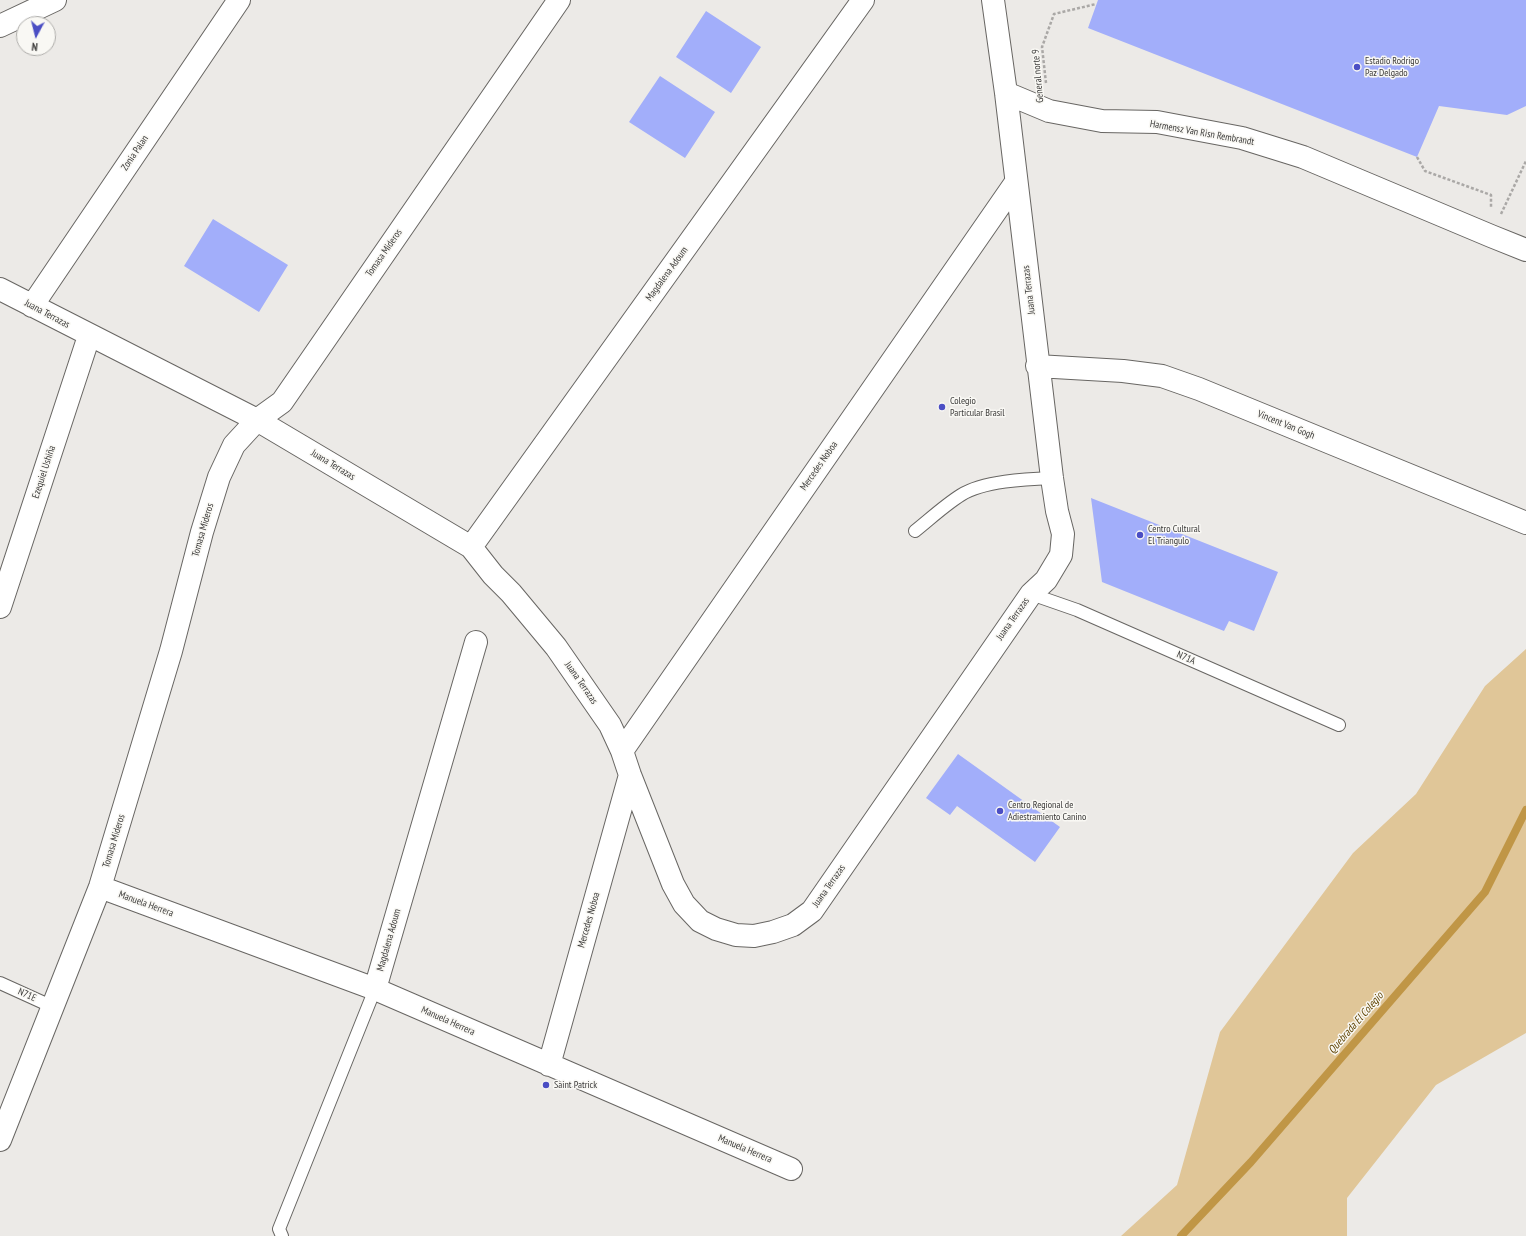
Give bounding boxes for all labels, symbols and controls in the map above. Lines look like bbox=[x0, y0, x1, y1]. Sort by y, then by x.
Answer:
north arrow bbox=[16, 16, 56, 56]
text: N bbox=[31, 40, 38, 54]
street label: General norte 9 bbox=[1030, 49, 1046, 103]
place label: Estadio Rodrigo Paz Delgado bbox=[1365, 55, 1419, 78]
marker: Estadio Rodrigo Paz Delgado bbox=[1352, 62, 1362, 72]
street label: Harmensz Van Risn Rembrandt bbox=[1149, 118, 1255, 148]
street label: Zonia Palan bbox=[119, 133, 151, 173]
street label: Tomasa Mideros bbox=[363, 227, 405, 279]
street label: Magdalena Adoum bbox=[643, 244, 691, 304]
street label: Juana Terrazas bbox=[1020, 265, 1038, 315]
street label: Juana Terrazas bbox=[22, 297, 72, 331]
place label: Colegio Particular Brasil bbox=[950, 395, 1005, 418]
marker: Colegio Particular Brasil bbox=[937, 402, 947, 412]
street label: Vincent Van Gogh bbox=[1256, 408, 1316, 442]
street label: Mercedes Noboa bbox=[798, 439, 840, 493]
street label: Ezequiel Ushiña bbox=[30, 444, 58, 500]
street label: Juana Terrazas bbox=[309, 447, 357, 483]
street label: Tomasa Mideros bbox=[190, 502, 216, 558]
place label: Centro Cultural El Triangulo bbox=[1148, 523, 1200, 546]
marker: Centro Cultural El Triangulo bbox=[1135, 530, 1145, 540]
street label: Juana Terrazas bbox=[994, 595, 1032, 643]
street label: N71A bbox=[1175, 649, 1197, 667]
street label: Juana Terrazas bbox=[562, 659, 600, 707]
place label: Centro Regional de Adiestramiento Canino bbox=[1008, 799, 1086, 822]
marker: Centro Regional de Adiestramiento Canino bbox=[995, 806, 1005, 816]
street label: Tomasa Mideros bbox=[100, 813, 128, 869]
street label: Juana Terrazas bbox=[810, 862, 848, 910]
street label: Manuela Herrera bbox=[117, 889, 175, 919]
street label: Mercedes Noboa bbox=[575, 891, 603, 949]
street label: Magdalena Adoum bbox=[374, 907, 404, 973]
street label: N71E bbox=[16, 986, 38, 1004]
water label: Quebrada El Colegio bbox=[1326, 990, 1386, 1056]
street label: Manuela Herrera bbox=[419, 1004, 477, 1038]
place label: Saint Patrick bbox=[554, 1079, 597, 1091]
marker: Saint Patrick bbox=[541, 1080, 551, 1090]
street label: Manuela Herrera bbox=[716, 1132, 774, 1166]

